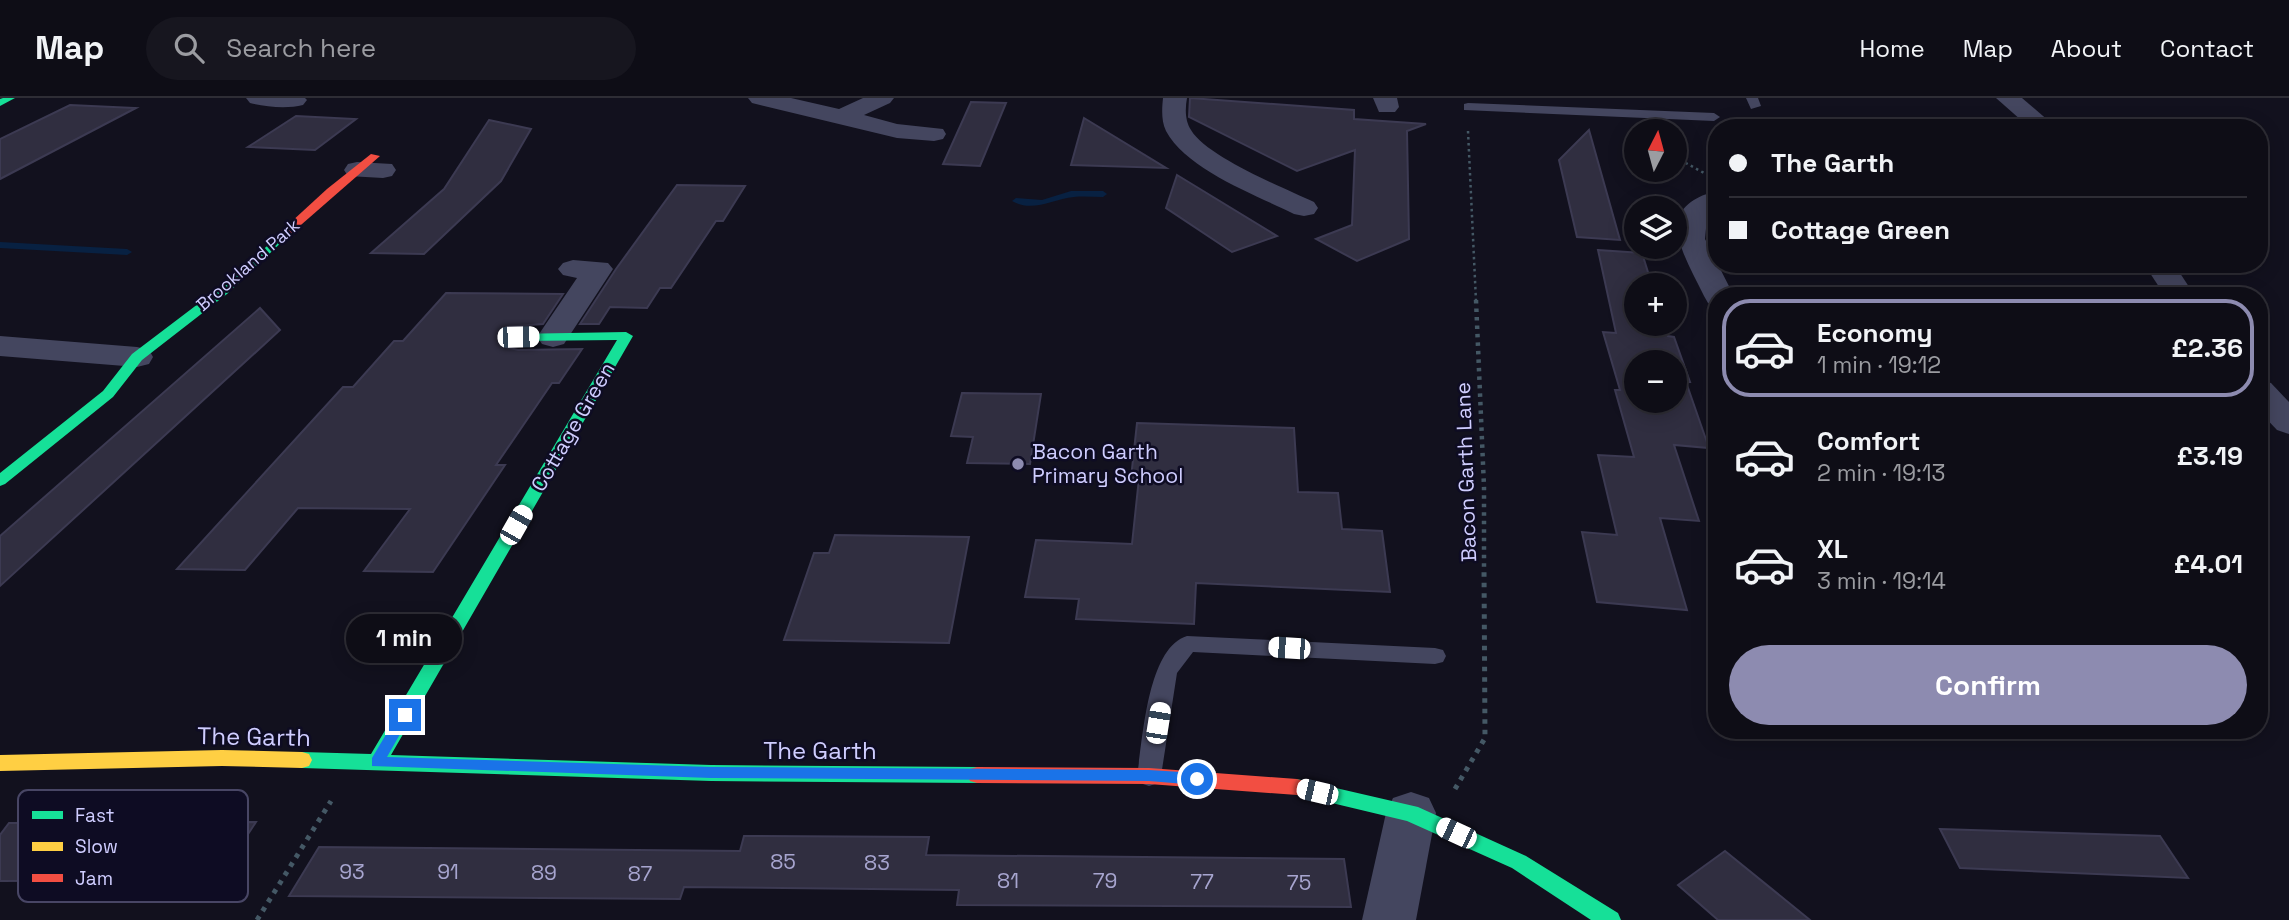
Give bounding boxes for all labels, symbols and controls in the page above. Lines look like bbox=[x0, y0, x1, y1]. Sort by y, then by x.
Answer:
search box bbox=[146, 17, 636, 80]
text: Map bbox=[35, 27, 104, 69]
icon: search bbox=[170, 29, 208, 67]
text: Search here bbox=[226, 31, 376, 65]
text: Home bbox=[1859, 33, 1925, 64]
text: Map bbox=[1963, 33, 2013, 64]
text: About bbox=[2051, 33, 2122, 64]
text: Contact bbox=[2160, 33, 2254, 64]
north arrow bbox=[1624, 119, 1687, 182]
map controls bbox=[1624, 119, 1687, 413]
text: The Garth bbox=[1771, 146, 1894, 180]
button: layers bbox=[1624, 196, 1687, 259]
street label: Brookland Park bbox=[191, 213, 304, 316]
text: Cottage Green bbox=[1771, 213, 1950, 247]
button: + bbox=[1624, 273, 1687, 336]
text: Economy bbox=[1817, 316, 1933, 350]
icon: car bbox=[1733, 317, 1796, 380]
car bbox=[497, 326, 540, 348]
text: £2.36 bbox=[2171, 331, 2243, 365]
button: − bbox=[1624, 350, 1687, 413]
text: 1 min · 19:12 bbox=[1817, 350, 1941, 380]
street label: Cottage Green bbox=[525, 357, 621, 496]
street label: Bacon Garth Lane bbox=[1449, 382, 1482, 562]
text: Comfort bbox=[1817, 424, 1920, 458]
icon: car bbox=[1733, 425, 1796, 488]
place label: Bacon Garth Primary School bbox=[1032, 438, 1183, 489]
text: £3.19 bbox=[2176, 439, 2243, 473]
marker: Bacon Garth Primary School bbox=[1010, 456, 1026, 472]
text: 2 min · 19:13 bbox=[1817, 458, 1945, 488]
car bbox=[497, 502, 536, 548]
text: XL bbox=[1817, 532, 1848, 566]
icon: car bbox=[1733, 533, 1796, 596]
text: £4.01 bbox=[2174, 547, 2243, 581]
text: 3 min · 19:14 bbox=[1817, 566, 1946, 596]
callout: 1 min bbox=[347, 614, 463, 662]
text: 1 min bbox=[376, 623, 432, 653]
car bbox=[1268, 636, 1311, 660]
button: Confirm bbox=[1729, 645, 2247, 725]
route end bbox=[389, 699, 421, 731]
car bbox=[1145, 701, 1172, 745]
street label: The Garth bbox=[197, 720, 311, 753]
street label: The Garth bbox=[763, 735, 877, 766]
route start bbox=[1181, 763, 1213, 795]
car bbox=[1295, 777, 1340, 807]
legend bbox=[18, 790, 248, 902]
text: Fast bbox=[75, 803, 115, 828]
car bbox=[1433, 815, 1480, 851]
text: Slow bbox=[75, 834, 118, 859]
house number: 85 bbox=[770, 848, 796, 875]
house number: 83 bbox=[864, 849, 890, 876]
house number: 93 bbox=[339, 858, 365, 885]
house number: 91 bbox=[437, 858, 459, 885]
house number: 89 bbox=[531, 859, 557, 886]
house number: 87 bbox=[628, 860, 652, 887]
text: Jam bbox=[75, 866, 113, 891]
house number: 81 bbox=[997, 867, 1019, 894]
house number: 79 bbox=[1093, 867, 1117, 894]
house number: 77 bbox=[1190, 868, 1214, 895]
house number: 75 bbox=[1287, 869, 1311, 896]

